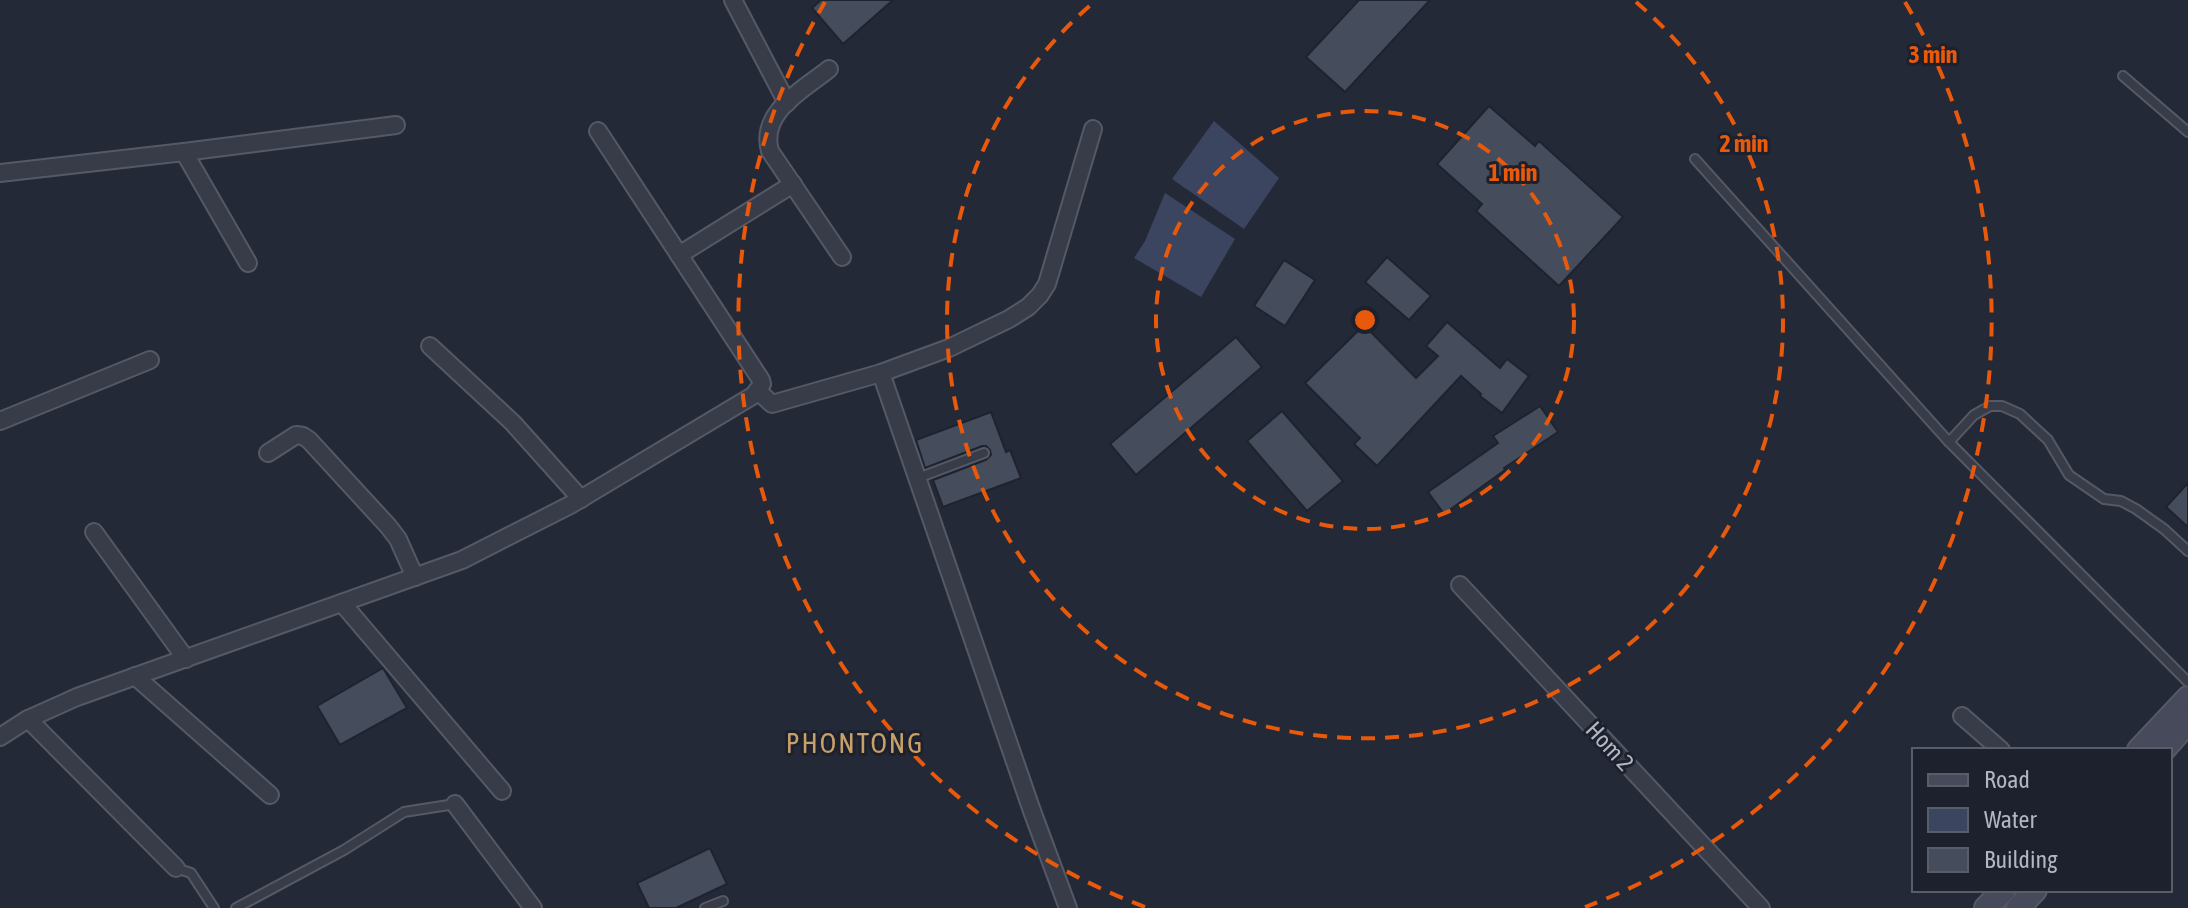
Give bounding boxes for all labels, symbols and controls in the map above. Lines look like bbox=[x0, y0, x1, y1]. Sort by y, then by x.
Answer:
text: 3 min bbox=[1908, 41, 1958, 68]
text: 2 min bbox=[1719, 130, 1769, 157]
text: 1 min bbox=[1488, 159, 1538, 186]
centre of rings bbox=[1351, 306, 1379, 334]
street label: Hom 2 bbox=[1581, 716, 1639, 776]
district label: PHONTONG bbox=[786, 727, 924, 759]
legend bbox=[1912, 748, 2172, 892]
text: Road bbox=[1984, 766, 2030, 793]
text: Water bbox=[1984, 806, 2037, 833]
text: Building bbox=[1984, 846, 2058, 873]

